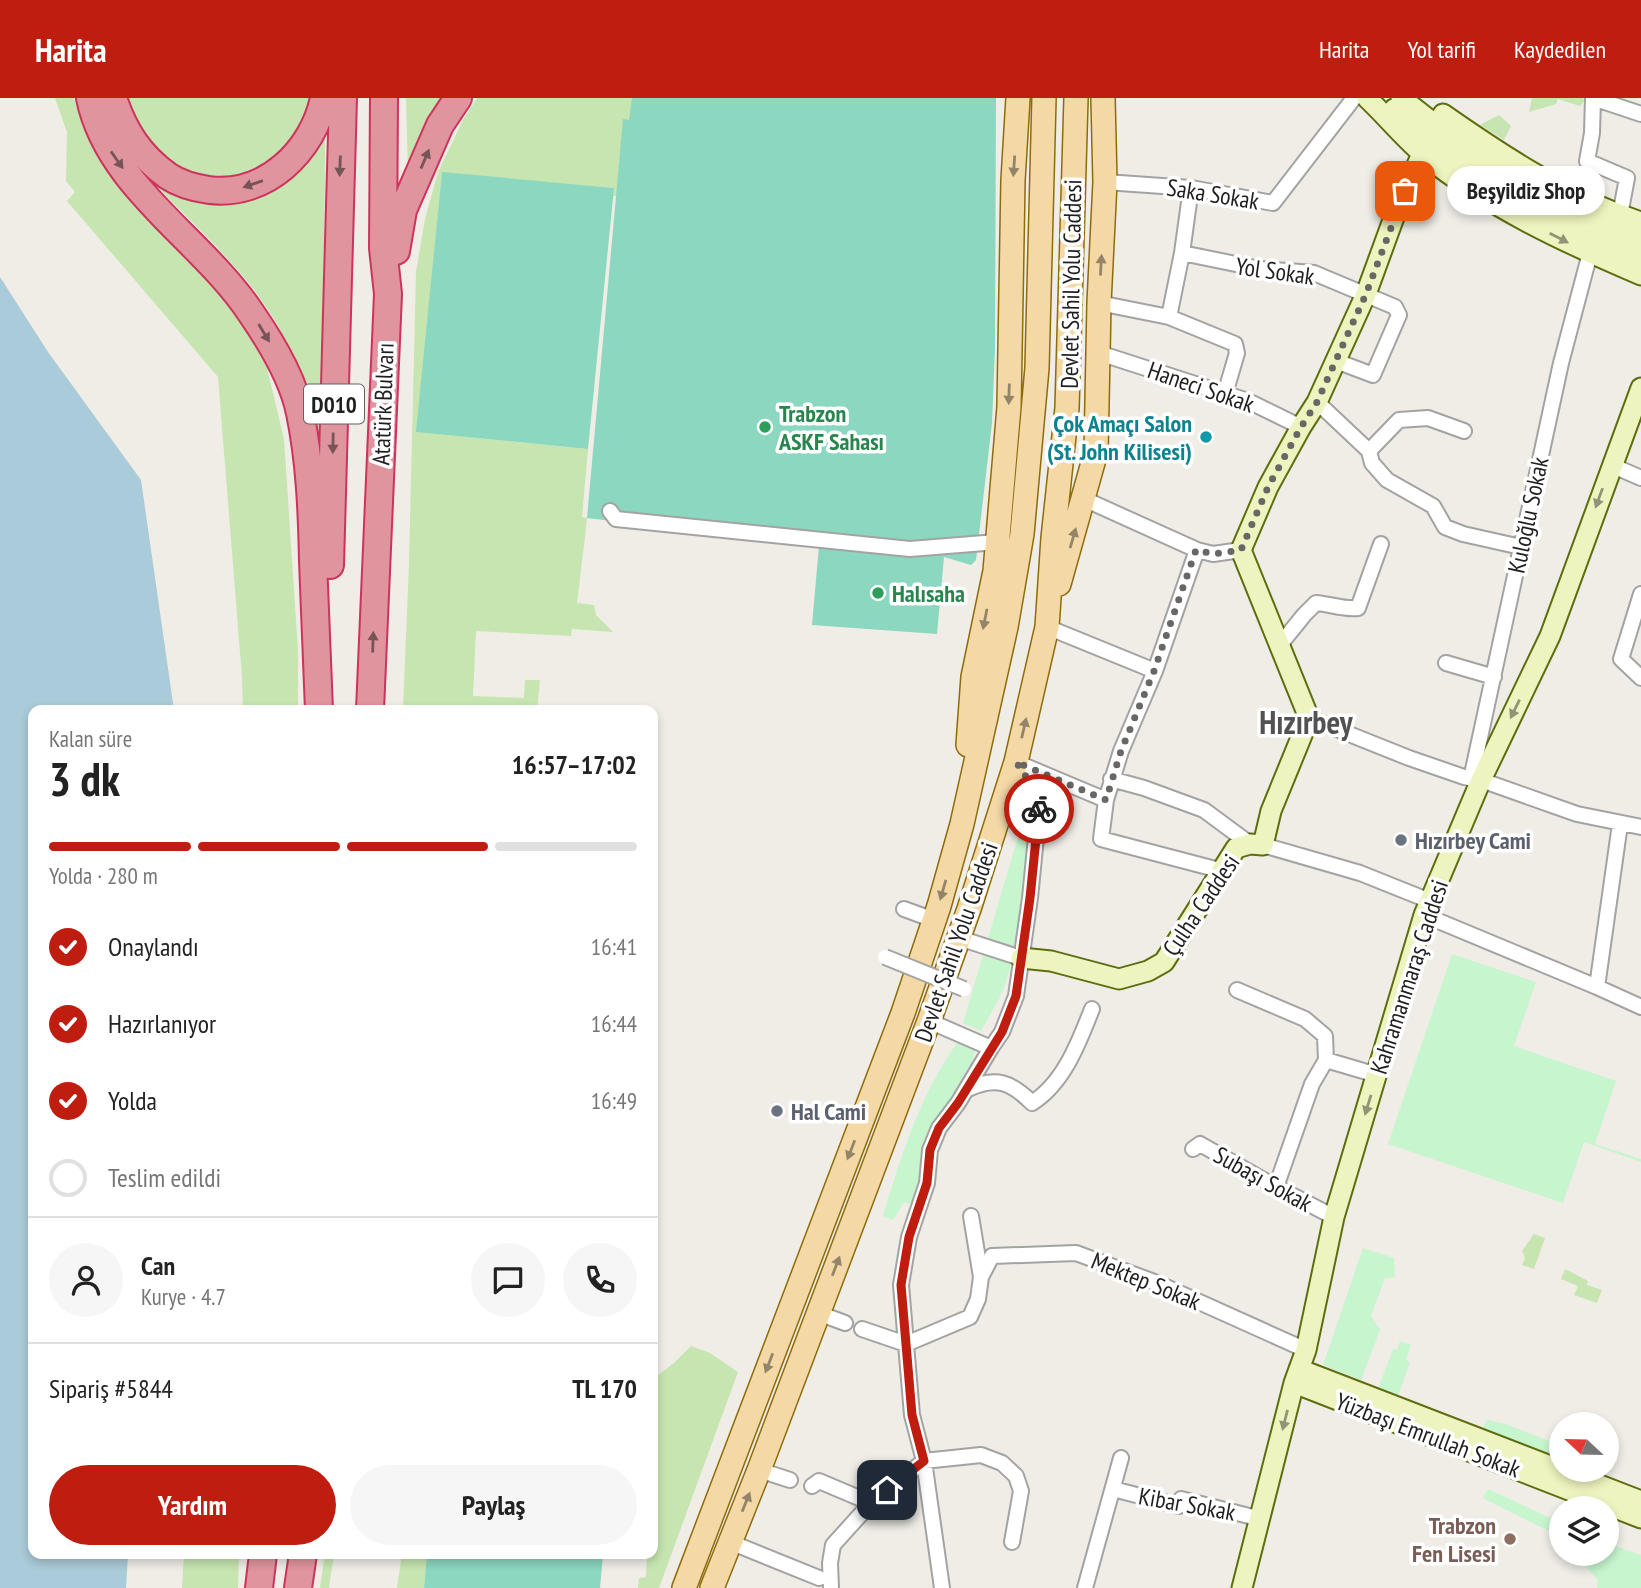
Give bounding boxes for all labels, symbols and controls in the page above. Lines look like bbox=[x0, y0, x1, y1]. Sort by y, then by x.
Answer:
text: Harita bbox=[35, 28, 107, 71]
text: Harita bbox=[1319, 34, 1369, 65]
text: Yol tarifi bbox=[1407, 34, 1476, 65]
text: Kaydedilen bbox=[1514, 34, 1606, 65]
one-way arrow bbox=[420, 148, 431, 169]
one-way arrow bbox=[110, 151, 124, 169]
one-way arrow bbox=[335, 155, 346, 177]
one-way arrow bbox=[1008, 155, 1019, 177]
pin bbox=[1375, 161, 1435, 221]
callout: Beşyildiz Shop bbox=[1447, 166, 1604, 216]
street label: Saka Sokak bbox=[1165, 171, 1262, 217]
icon: bag bbox=[1386, 172, 1424, 210]
text: Beşyildiz Shop bbox=[1467, 176, 1585, 205]
one-way arrow bbox=[242, 179, 263, 190]
street label: Devlet Sahil Yolu Caddesi bbox=[1054, 179, 1088, 389]
one-way arrow bbox=[1549, 232, 1569, 243]
street label: Yol Sokak bbox=[1234, 250, 1317, 292]
one-way arrow bbox=[1095, 253, 1106, 275]
one-way arrow bbox=[257, 323, 270, 342]
street label: Atatürk Bulvarı bbox=[365, 342, 401, 466]
street label: Haneci Sokak bbox=[1144, 354, 1259, 420]
one-way arrow bbox=[1004, 383, 1015, 405]
road number: D010 bbox=[304, 384, 364, 424]
place label: Trabzon ASKF Sahası bbox=[778, 398, 884, 457]
place label: Çok Amaçı Salon (St. John Kilisesi) bbox=[1047, 408, 1192, 467]
marker: Trabzon ASKF Sahası bbox=[757, 419, 773, 435]
marker: Çok Amaçı Salon (St. John Kilisesi) bbox=[1198, 429, 1214, 445]
one-way arrow bbox=[327, 432, 338, 454]
street label: Kuloğlu Sokak bbox=[1501, 453, 1556, 576]
one-way arrow bbox=[1593, 487, 1604, 508]
one-way arrow bbox=[1068, 527, 1078, 548]
place label: Halısaha bbox=[892, 578, 965, 609]
marker: Halısaha bbox=[870, 585, 886, 601]
one-way arrow bbox=[979, 608, 990, 630]
one-way arrow bbox=[368, 631, 379, 653]
one-way arrow bbox=[1509, 699, 1520, 719]
district label: Hızırbey bbox=[1259, 701, 1354, 743]
one-way arrow bbox=[1019, 717, 1030, 739]
text: Kalan süre bbox=[49, 724, 132, 753]
text: 16:57–17:02 bbox=[512, 748, 637, 781]
text: 3 dk bbox=[49, 749, 120, 809]
courier bbox=[1004, 774, 1074, 844]
icon: bike bbox=[1020, 790, 1058, 828]
place label: Hızırbey Cami bbox=[1415, 825, 1531, 856]
marker: Hızırbey Cami bbox=[1393, 832, 1409, 848]
street label: Devlet Sahil Yolu Caddesi bbox=[907, 838, 1005, 1046]
street label: Çulha Caddesi bbox=[1156, 848, 1246, 962]
text: Yolda · 280 m bbox=[49, 861, 158, 890]
street label: Kahramanmaraş Caddesi bbox=[1363, 876, 1455, 1078]
one-way arrow bbox=[938, 880, 948, 901]
icon: check bbox=[49, 928, 87, 966]
text: Onaylandı bbox=[108, 930, 199, 963]
text: 16:41 bbox=[591, 932, 637, 961]
icon: check bbox=[49, 1005, 87, 1043]
text: Hazırlanıyor bbox=[108, 1007, 216, 1040]
text: 16:44 bbox=[591, 1009, 637, 1038]
icon: check bbox=[49, 1082, 87, 1120]
text: Yolda bbox=[108, 1084, 157, 1117]
text: 16:49 bbox=[591, 1086, 637, 1115]
one-way arrow bbox=[1362, 1095, 1373, 1116]
place label: Hal Cami bbox=[791, 1096, 866, 1127]
marker: Hal Cami bbox=[769, 1103, 785, 1119]
street label: Subaşı Sokak bbox=[1208, 1139, 1318, 1219]
one-way arrow bbox=[845, 1140, 856, 1161]
text: Teslim edildi bbox=[108, 1161, 221, 1194]
button: person bbox=[49, 1243, 123, 1317]
button: chat bbox=[471, 1243, 545, 1317]
button: phone bbox=[563, 1243, 637, 1317]
street label: Mektep Sokak bbox=[1087, 1245, 1206, 1317]
text: Can bbox=[141, 1249, 175, 1282]
one-way arrow bbox=[830, 1256, 841, 1277]
text: Kurye · 4.7 bbox=[141, 1282, 226, 1311]
one-way arrow bbox=[764, 1353, 775, 1374]
text: Sipariş #5844 bbox=[49, 1372, 173, 1405]
text: TL 170 bbox=[572, 1372, 637, 1405]
street label: Yüzbaşı Emrullah Sokak bbox=[1331, 1386, 1525, 1485]
one-way arrow bbox=[1279, 1409, 1290, 1431]
north arrow bbox=[1549, 1412, 1619, 1482]
map controls bbox=[1549, 1412, 1619, 1566]
pin bbox=[857, 1460, 917, 1520]
button: Yardım bbox=[49, 1465, 336, 1545]
button: Paylaş bbox=[350, 1465, 637, 1545]
icon: home bbox=[868, 1471, 906, 1509]
street label: Kibar Sokak bbox=[1136, 1480, 1238, 1528]
one-way arrow bbox=[741, 1491, 752, 1512]
button: layers bbox=[1549, 1496, 1619, 1566]
place label: Trabzon Fen Lisesi bbox=[1412, 1510, 1496, 1569]
marker: Trabzon Fen Lisesi bbox=[1502, 1531, 1518, 1547]

